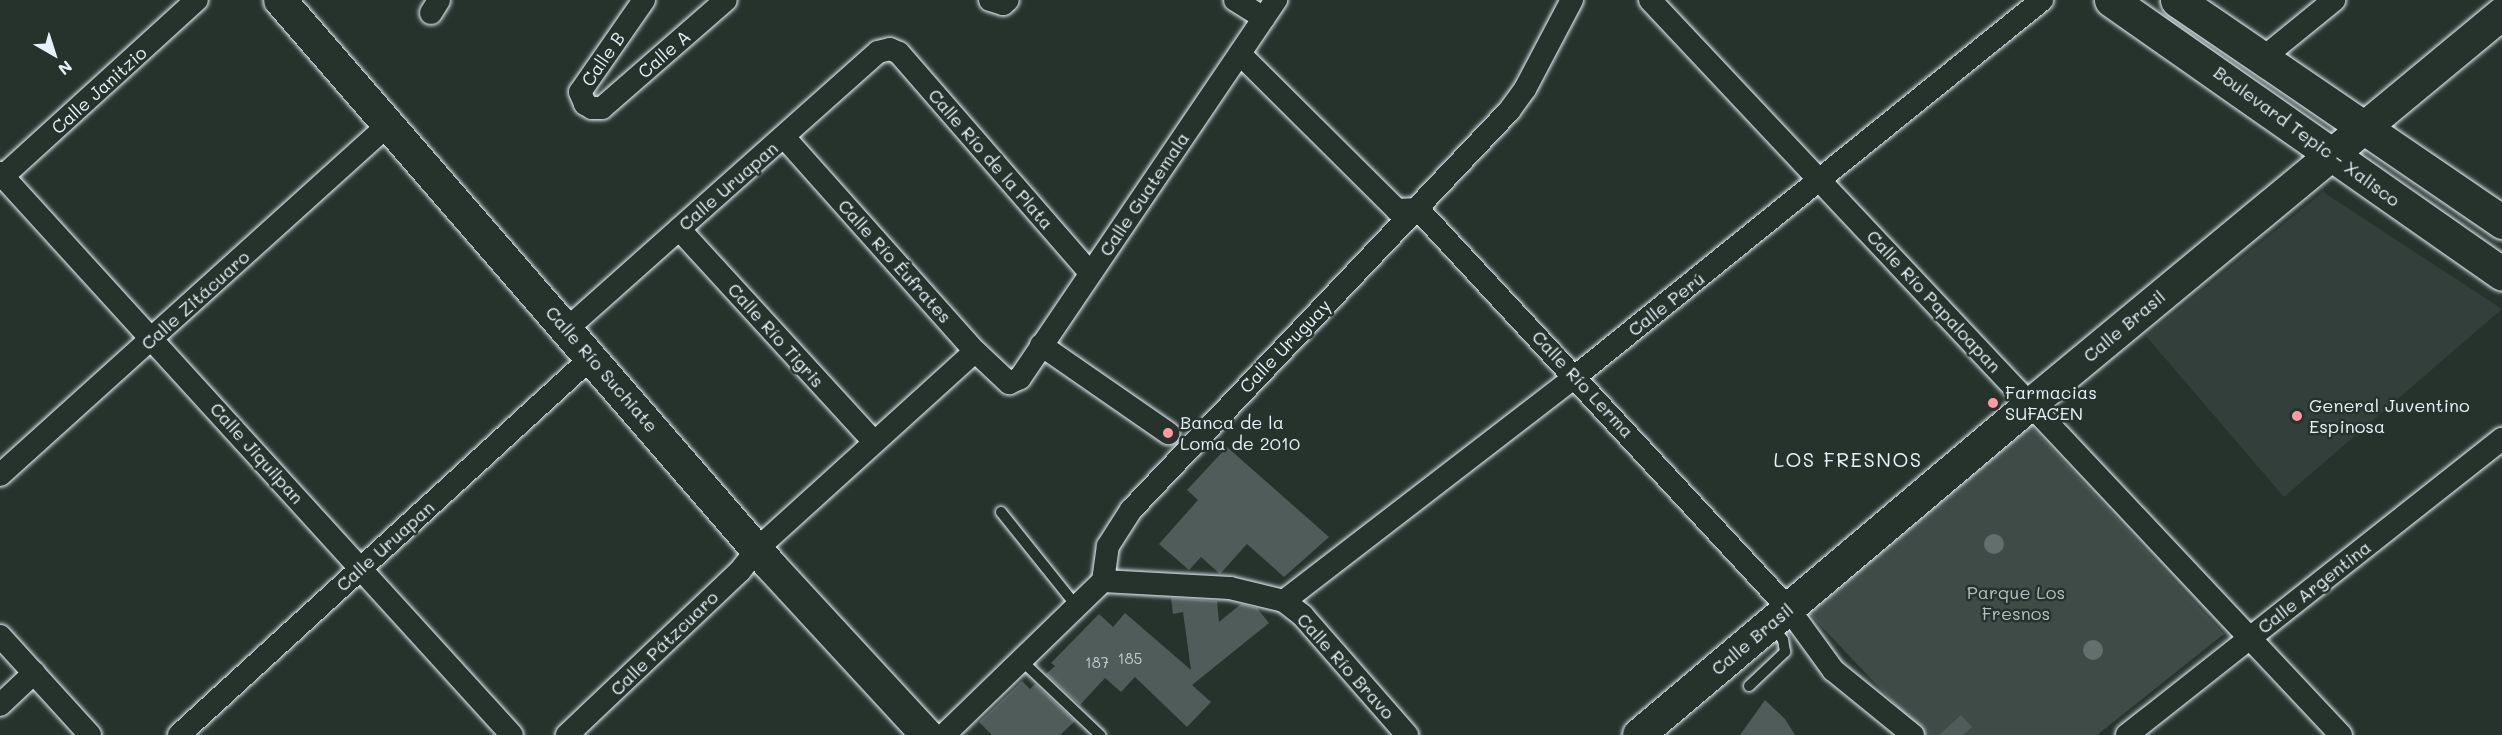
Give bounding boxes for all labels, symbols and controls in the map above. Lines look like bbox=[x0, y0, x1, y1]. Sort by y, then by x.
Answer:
north arrow bbox=[24, 24, 84, 84]
street label: Calle A bbox=[633, 25, 695, 83]
street label: Calle B bbox=[577, 28, 629, 90]
street label: Calle Janitzio bbox=[47, 42, 151, 138]
text: N bbox=[54, 56, 77, 80]
street label: Boulevard Tepic - Xalisco bbox=[2210, 61, 2404, 211]
street label: Calle Río de la Plata bbox=[924, 84, 1058, 234]
street label: Calle Guatemala bbox=[1095, 128, 1193, 260]
street label: Calle Uruapan bbox=[674, 137, 782, 235]
street label: Calle Río Éufrates bbox=[834, 195, 956, 327]
street label: Calle Río Papaloapan bbox=[1862, 225, 2006, 377]
street label: Calle Zitácuaro bbox=[136, 246, 254, 354]
street label: Calle Perú bbox=[1623, 267, 1709, 341]
street label: Calle Río Tigris bbox=[724, 278, 828, 392]
street label: Calle Brasil bbox=[2079, 286, 2169, 366]
street label: Calle Uruguay bbox=[1235, 295, 1335, 397]
street label: Calle Río Suchiate bbox=[541, 301, 663, 437]
street label: Calle Río Lerma bbox=[1528, 326, 1638, 442]
place label: Farmacias SUFACEN bbox=[2005, 382, 2097, 424]
place label: General Juventino Espinosa bbox=[2309, 395, 2470, 438]
marker: Farmacias SUFACEN bbox=[1986, 396, 2000, 410]
street label: Calle Jiquilpan bbox=[206, 398, 308, 508]
marker: General Juventino Espinosa bbox=[2290, 409, 2304, 423]
place label: Banca de la Loma de 2010 bbox=[1180, 412, 1300, 454]
marker: Banca de la Loma de 2010 bbox=[1161, 426, 1175, 440]
district label: LOS FRESNOS bbox=[1773, 447, 1923, 471]
street label: Calle Uruapan bbox=[332, 496, 438, 596]
street label: Calle Argentina bbox=[2253, 536, 2375, 638]
park label: Parque Los Fresnos bbox=[1967, 582, 2065, 624]
street label: Calle Pátzcuaro bbox=[606, 586, 722, 700]
street label: Calle Brasil bbox=[1707, 599, 1797, 679]
street label: Calle Río Bravo bbox=[1293, 609, 1399, 723]
house number: 185 bbox=[1118, 650, 1142, 668]
house number: 187 bbox=[1085, 654, 1109, 672]

